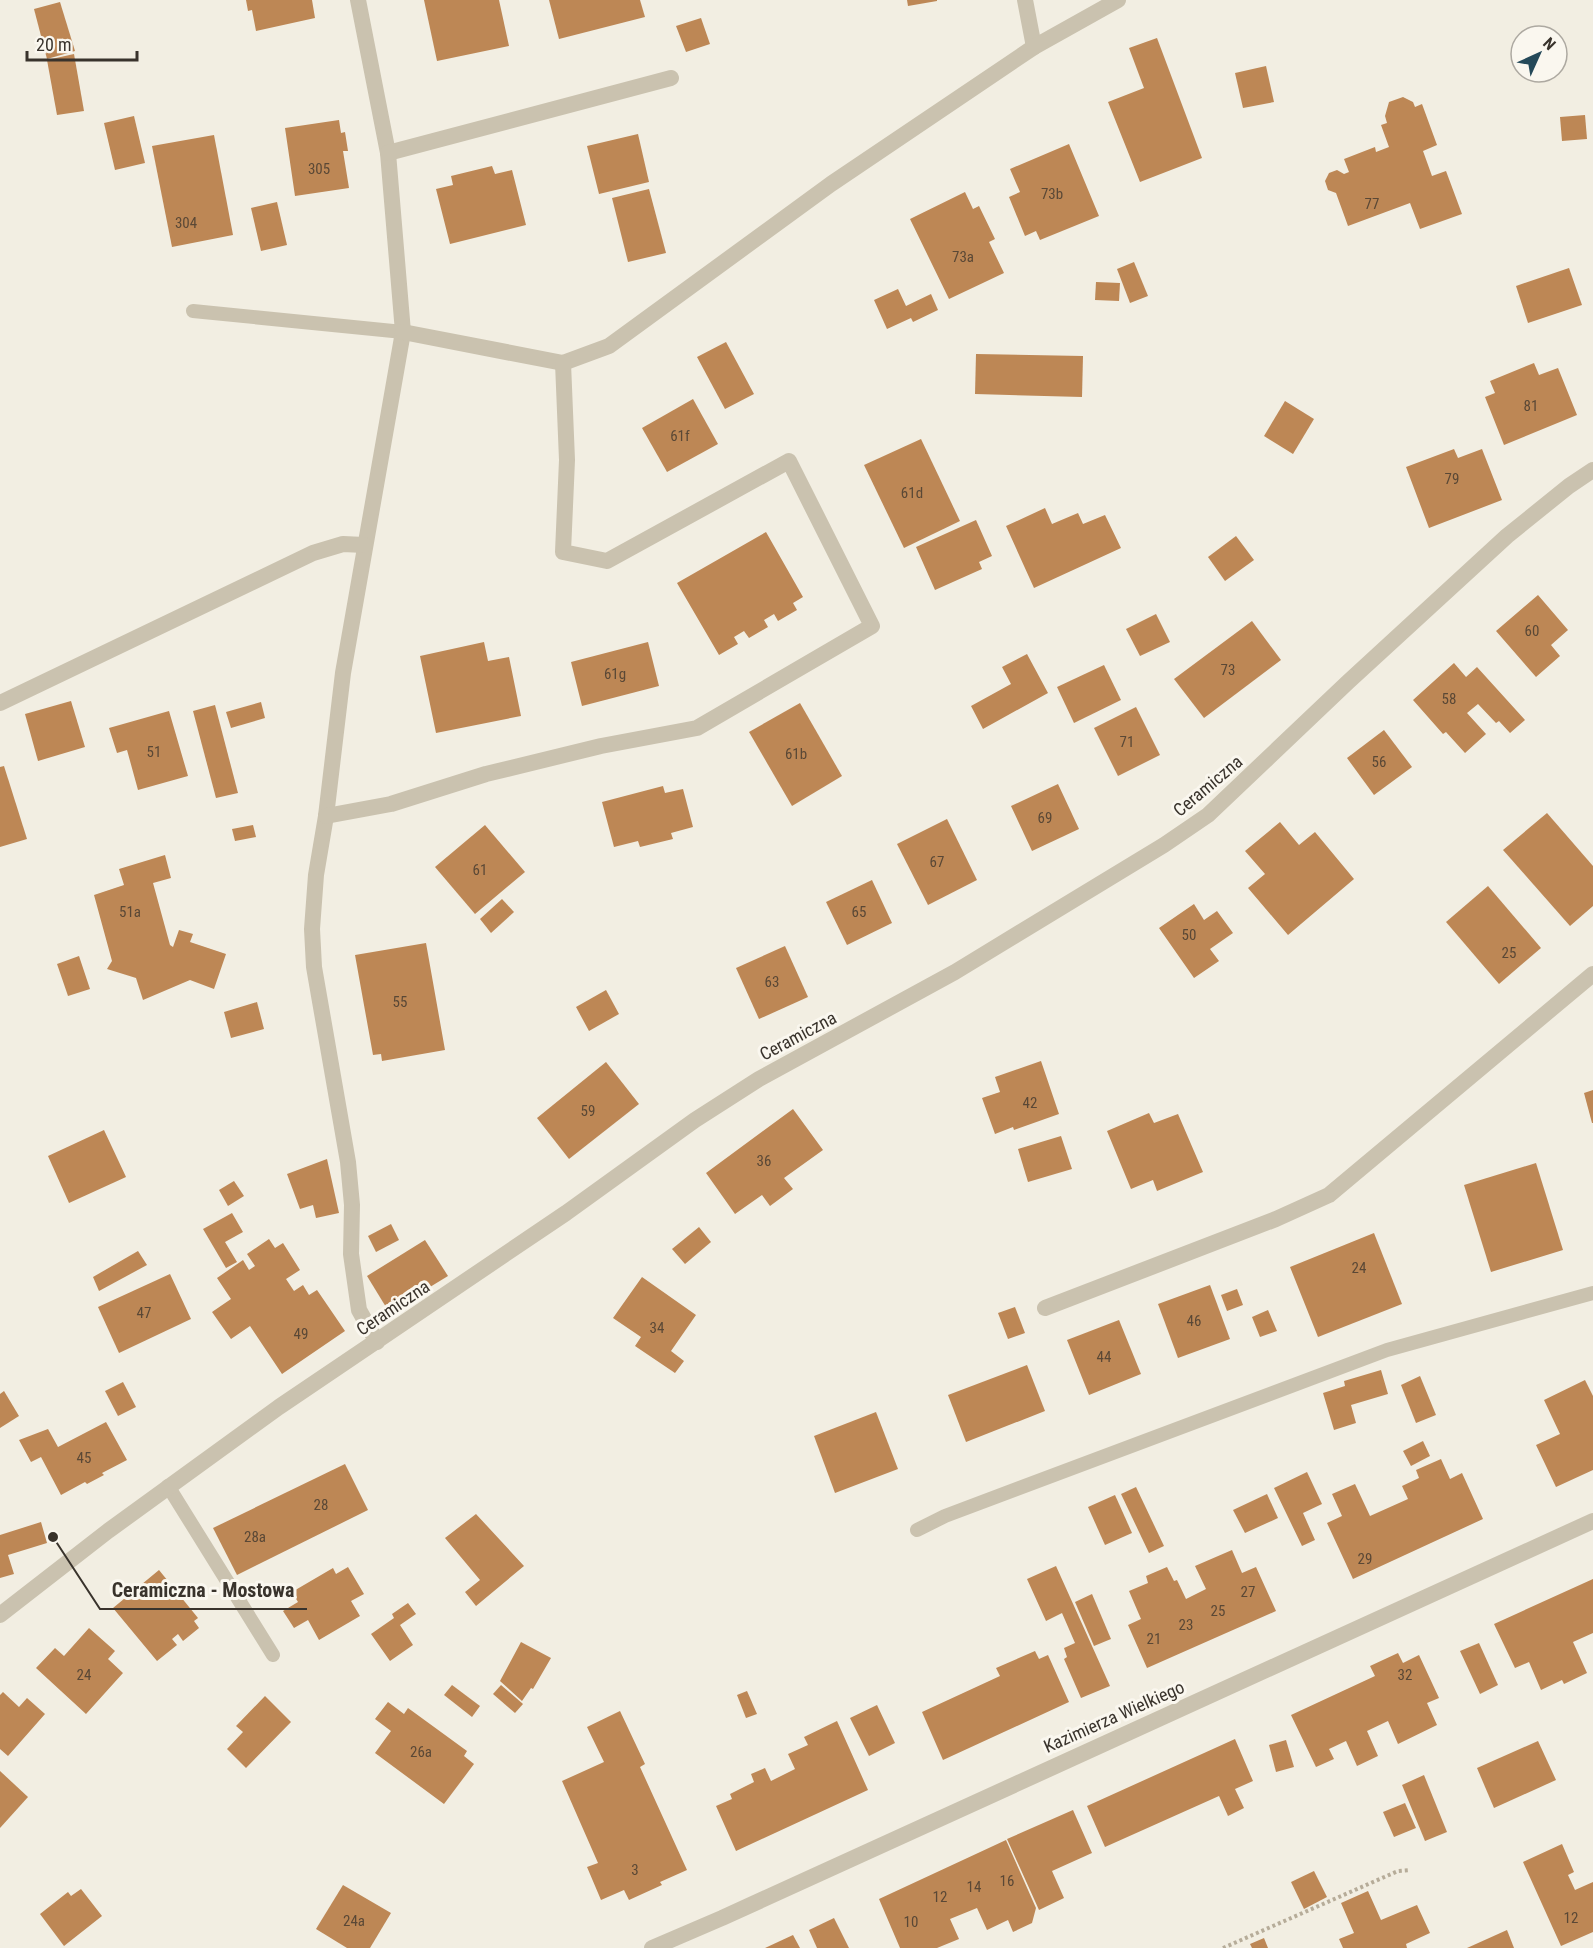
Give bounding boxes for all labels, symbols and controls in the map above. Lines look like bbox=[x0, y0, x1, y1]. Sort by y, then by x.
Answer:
scale bar bbox=[27, 24, 136, 62]
north arrow bbox=[1509, 24, 1569, 84]
text: 20 m bbox=[36, 34, 71, 55]
text: N bbox=[1539, 34, 1559, 54]
house number: 305 bbox=[308, 160, 330, 178]
house number: 73b bbox=[1041, 185, 1063, 203]
house number: 77 bbox=[1365, 195, 1379, 213]
house number: 304 bbox=[175, 214, 197, 232]
house number: 73a bbox=[952, 248, 974, 266]
house number: 81 bbox=[1524, 397, 1538, 415]
house number: 61f bbox=[670, 427, 690, 445]
house number: 79 bbox=[1445, 470, 1459, 488]
house number: 61d bbox=[901, 484, 923, 502]
house number: 60 bbox=[1525, 622, 1539, 640]
house number: 73 bbox=[1221, 661, 1235, 679]
house number: 61g bbox=[604, 665, 626, 683]
house number: 58 bbox=[1442, 690, 1456, 708]
house number: 71 bbox=[1120, 733, 1134, 751]
house number: 51 bbox=[147, 743, 161, 761]
house number: 61b bbox=[785, 745, 807, 763]
street label: Ceramiczna bbox=[1169, 751, 1246, 821]
house number: 56 bbox=[1372, 753, 1386, 771]
house number: 69 bbox=[1038, 809, 1052, 827]
house number: 67 bbox=[930, 853, 944, 871]
house number: 61 bbox=[473, 861, 487, 879]
house number: 51a bbox=[119, 903, 141, 921]
house number: 65 bbox=[852, 903, 866, 921]
house number: 50 bbox=[1182, 926, 1196, 944]
house number: 25 bbox=[1502, 944, 1516, 962]
house number: 63 bbox=[765, 973, 779, 991]
house number: 55 bbox=[393, 993, 407, 1011]
street label: Ceramiczna bbox=[756, 1007, 840, 1064]
house number: 42 bbox=[1023, 1094, 1037, 1112]
house number: 59 bbox=[581, 1102, 595, 1120]
house number: 36 bbox=[757, 1152, 771, 1170]
house number: 24 bbox=[1352, 1259, 1366, 1277]
street label: Ceramiczna bbox=[352, 1275, 433, 1340]
house number: 47 bbox=[137, 1304, 151, 1322]
house number: 46 bbox=[1187, 1312, 1201, 1330]
house number: 34 bbox=[650, 1319, 664, 1337]
house number: 49 bbox=[294, 1325, 308, 1343]
house number: 44 bbox=[1097, 1348, 1111, 1366]
house number: 45 bbox=[77, 1449, 91, 1467]
house number: 28 bbox=[314, 1496, 328, 1514]
house number: 28a bbox=[244, 1528, 266, 1546]
house number: 29 bbox=[1358, 1550, 1372, 1568]
callout: Ceramiczna - Mostowa bbox=[100, 1571, 307, 1609]
text: Ceramiczna - Mostowa bbox=[112, 1578, 294, 1602]
house number: 27 bbox=[1241, 1583, 1255, 1601]
house number: 25 bbox=[1211, 1602, 1225, 1620]
house number: 23 bbox=[1179, 1616, 1193, 1634]
house number: 21 bbox=[1147, 1630, 1161, 1648]
house number: 24 bbox=[77, 1666, 91, 1684]
house number: 32 bbox=[1398, 1666, 1412, 1684]
street label: Kazimierza Wielkiego bbox=[1040, 1676, 1187, 1757]
house number: 26a bbox=[410, 1743, 432, 1761]
house number: 3 bbox=[631, 1861, 639, 1879]
house number: 16 bbox=[1000, 1872, 1014, 1890]
house number: 14 bbox=[967, 1878, 981, 1896]
house number: 12 bbox=[933, 1888, 947, 1906]
house number: 12 bbox=[1564, 1909, 1578, 1927]
house number: 24a bbox=[343, 1912, 365, 1930]
house number: 10 bbox=[904, 1913, 918, 1931]

